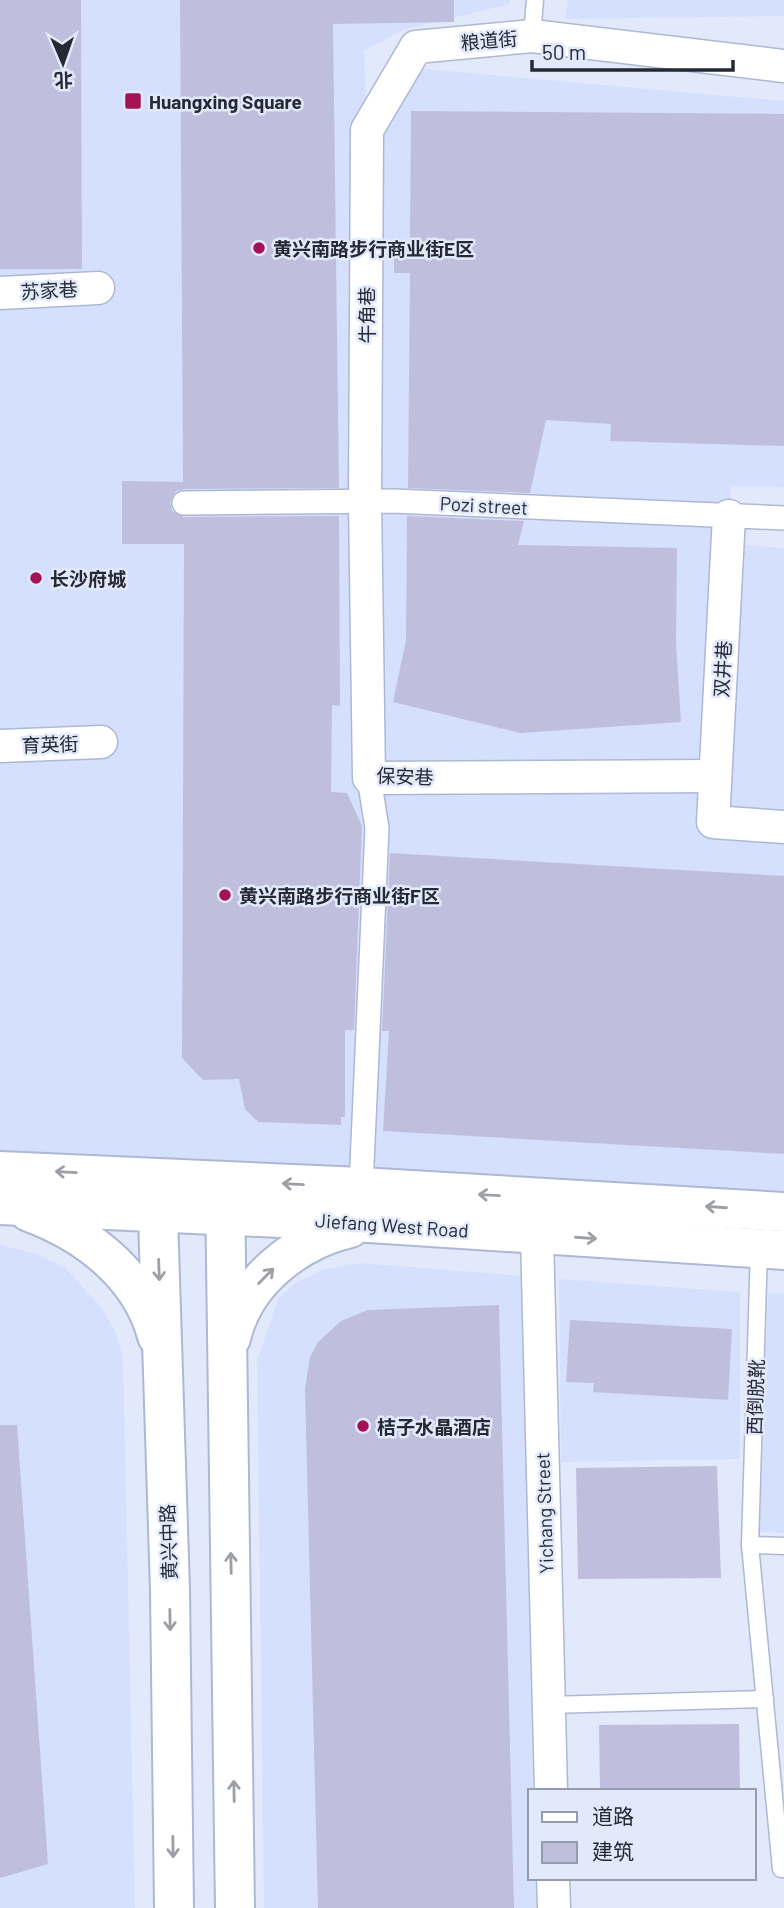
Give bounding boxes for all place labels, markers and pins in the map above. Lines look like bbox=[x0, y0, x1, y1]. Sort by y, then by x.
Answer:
place label: Huangxing Square bbox=[149, 90, 302, 113]
marker: Huangxing Square bbox=[123, 91, 143, 111]
place label: 黄兴南路步行商业街E区 bbox=[273, 237, 474, 260]
marker: 黄兴南路步行商业街E区 bbox=[251, 240, 267, 256]
place label: 长沙府城 bbox=[50, 567, 126, 590]
marker: 长沙府城 bbox=[28, 570, 44, 586]
place label: 黄兴南路步行商业街F区 bbox=[239, 884, 440, 907]
marker: 黄兴南路步行商业街F区 bbox=[217, 887, 233, 903]
place label: 桔子水晶酒店 bbox=[377, 1415, 491, 1438]
marker: 桔子水晶酒店 bbox=[355, 1418, 371, 1434]

